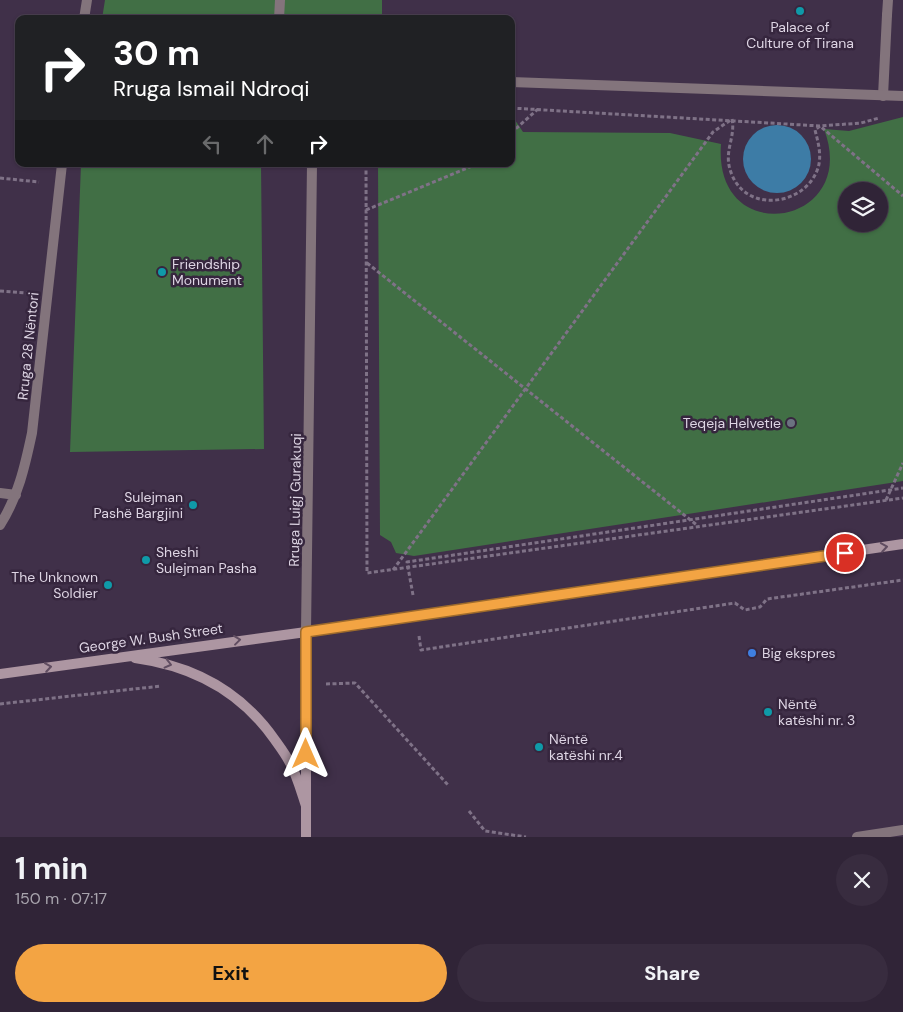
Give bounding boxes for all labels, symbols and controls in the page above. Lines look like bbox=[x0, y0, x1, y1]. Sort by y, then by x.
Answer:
marker: Palace of Culture of Tirana bbox=[794, 5, 806, 17]
place label: Palace of Culture of Tirana bbox=[746, 18, 854, 52]
text: 30 m bbox=[113, 30, 200, 76]
icon: right bbox=[30, 35, 95, 100]
text: Rruga Ismail Ndroqi bbox=[113, 74, 310, 103]
icon: left bbox=[198, 130, 226, 158]
icon: ahead bbox=[251, 130, 279, 158]
icon: right bbox=[304, 130, 332, 158]
map controls bbox=[838, 182, 888, 232]
button: layers bbox=[838, 182, 888, 232]
place label: Friendship Monument bbox=[172, 255, 242, 289]
marker: Friendship Monument bbox=[156, 266, 168, 278]
street label: Rruga 28 Nëntori bbox=[13, 291, 43, 401]
place label: Teqeja Helvetie bbox=[683, 414, 781, 432]
marker: Teqeja Helvetie bbox=[785, 417, 797, 429]
street label: Rruga Luigj Gurakuqi bbox=[285, 433, 305, 567]
place label: Sulejman Pashë Bargjini bbox=[94, 488, 183, 522]
marker: Sulejman Pashë Bargjini bbox=[187, 499, 199, 511]
pin bbox=[824, 532, 866, 574]
icon: arrive bbox=[831, 539, 859, 567]
one-way arrow bbox=[880, 542, 888, 553]
place label: Sheshi Sulejman Pasha bbox=[156, 543, 257, 577]
marker: Sheshi Sulejman Pasha bbox=[140, 554, 152, 566]
place label: The Unknown Soldier bbox=[11, 568, 98, 602]
marker: The Unknown Soldier bbox=[102, 579, 114, 591]
street label: George W. Bush Street bbox=[78, 619, 224, 657]
one-way arrow bbox=[233, 636, 242, 646]
place label: Big ekspres bbox=[762, 644, 836, 662]
marker: Big ekspres bbox=[746, 647, 758, 659]
one-way arrow bbox=[163, 658, 172, 669]
one-way arrow bbox=[44, 662, 53, 672]
place label: Nëntë katëshi nr. 3 bbox=[778, 695, 855, 729]
marker: Nëntë katëshi nr. 3 bbox=[762, 706, 774, 718]
position arrow bbox=[279, 727, 331, 779]
place label: Nëntë katëshi nr.4 bbox=[549, 730, 623, 764]
marker: Nëntë katëshi nr.4 bbox=[533, 741, 545, 753]
text: 1 min bbox=[15, 849, 88, 888]
button: close bbox=[836, 854, 888, 906]
text: 150 m · 07:17 bbox=[15, 888, 107, 909]
button: Exit bbox=[15, 944, 447, 1002]
button: Share bbox=[457, 944, 888, 1002]

